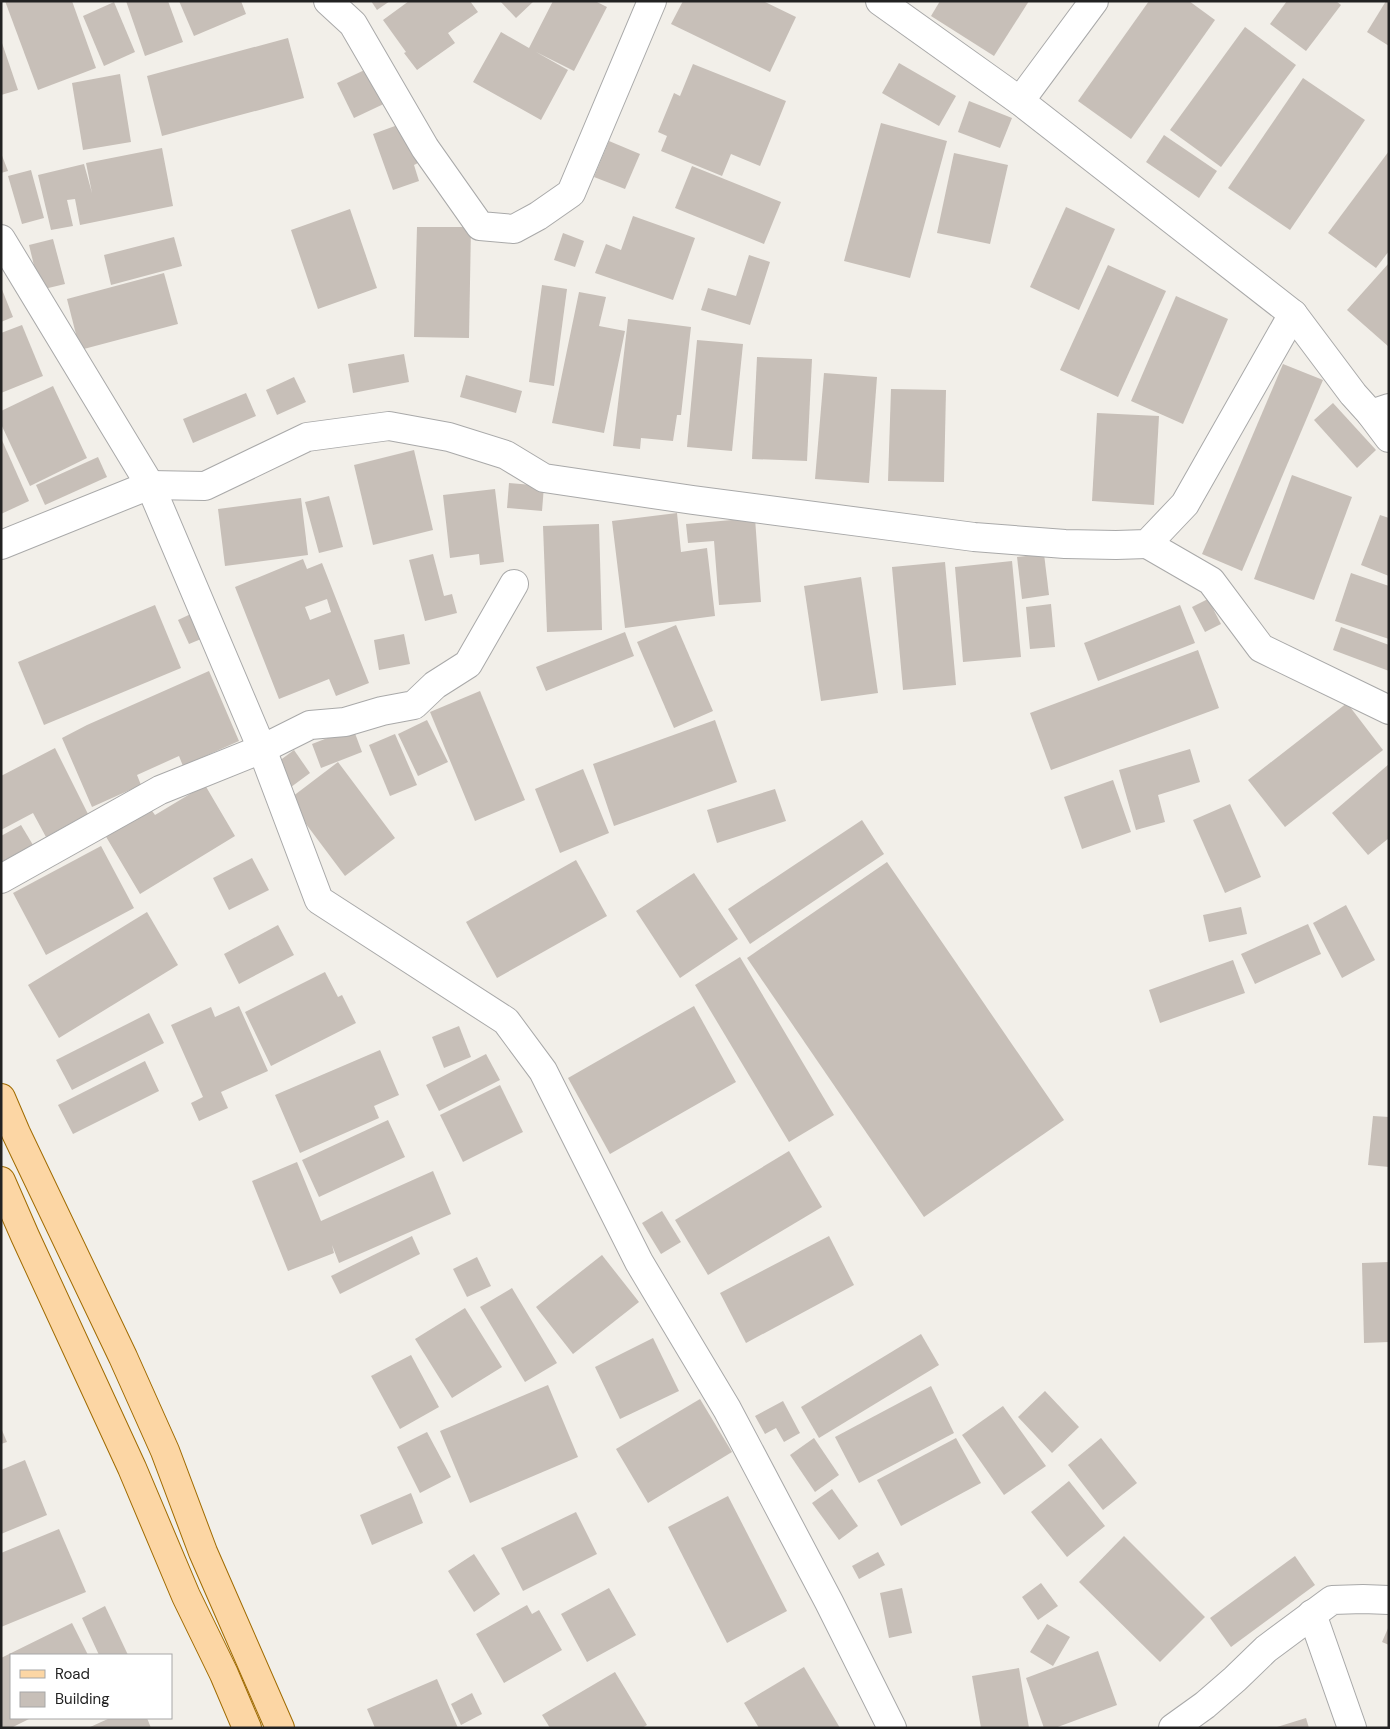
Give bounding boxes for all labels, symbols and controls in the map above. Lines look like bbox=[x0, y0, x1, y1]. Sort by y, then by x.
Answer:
legend bbox=[10, 1654, 172, 1719]
text: Road bbox=[55, 1664, 90, 1684]
text: Building bbox=[55, 1689, 110, 1709]

